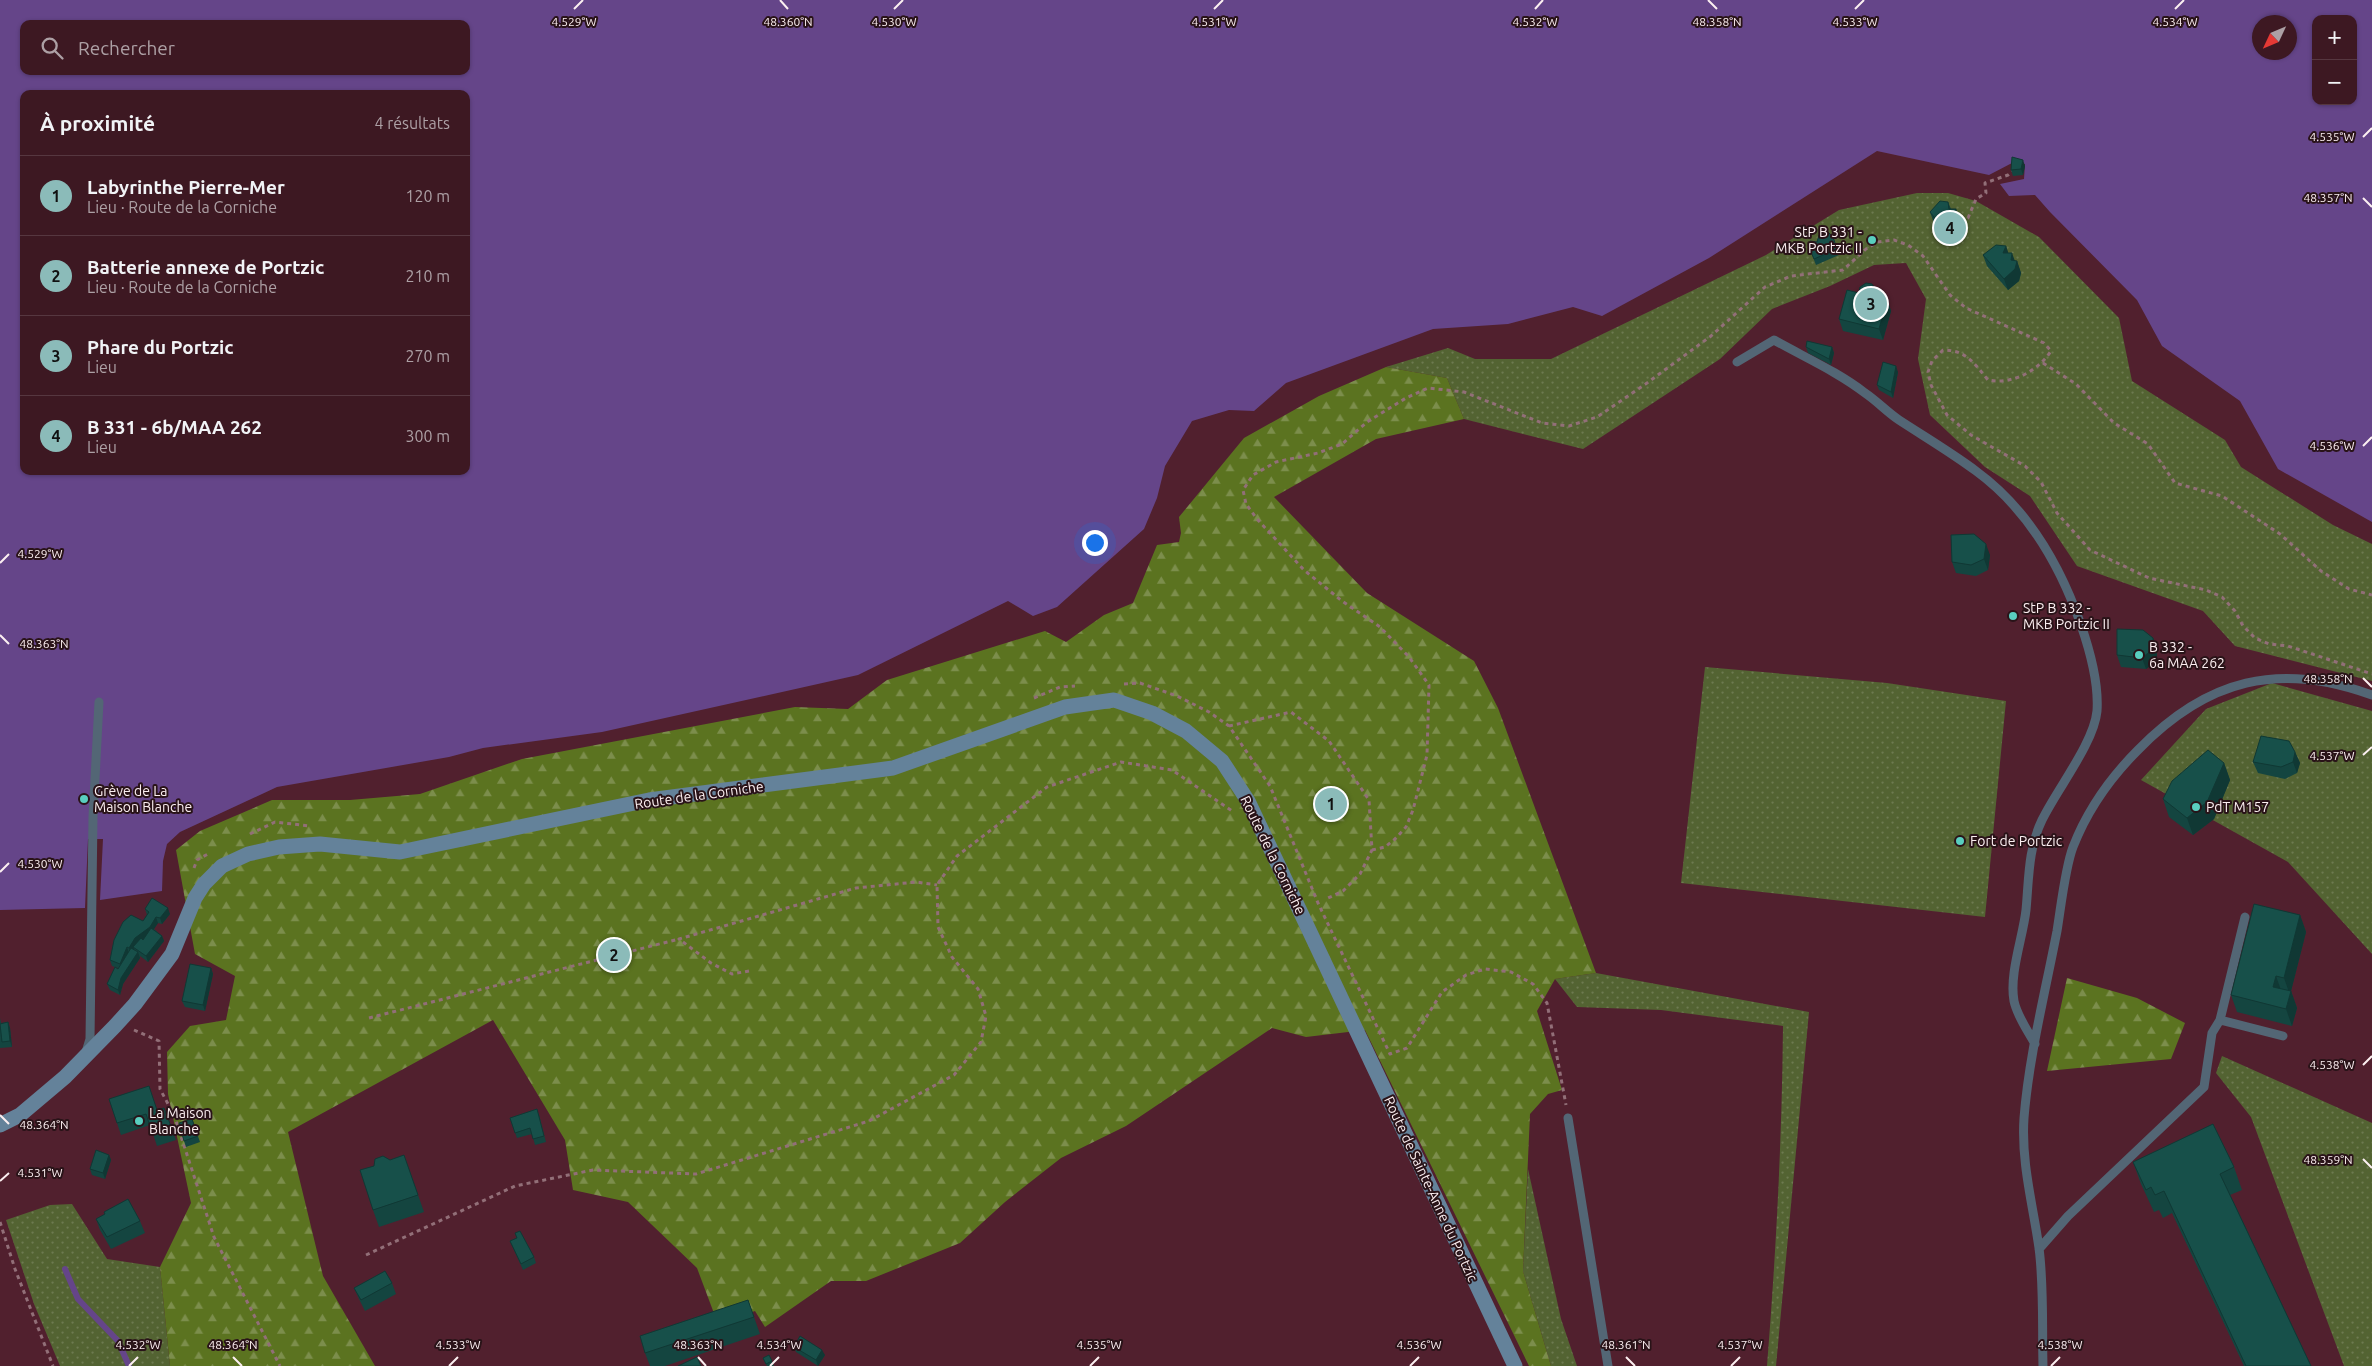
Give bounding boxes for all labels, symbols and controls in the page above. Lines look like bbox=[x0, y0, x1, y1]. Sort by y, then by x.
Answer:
text: 4.529°W bbox=[552, 15, 597, 28]
text: 48.360°N bbox=[763, 15, 813, 28]
text: 4.530°W bbox=[872, 15, 917, 28]
text: 4.531°W bbox=[1192, 15, 1237, 28]
text: 4.532°W bbox=[1513, 15, 1558, 28]
text: 48.358°N bbox=[1692, 15, 1742, 28]
text: 4.533°W bbox=[1833, 15, 1878, 28]
text: 4.534°W bbox=[2153, 15, 2198, 28]
north arrow bbox=[2252, 15, 2297, 60]
map controls bbox=[2312, 15, 2357, 105]
button: + bbox=[2312, 15, 2357, 60]
search box bbox=[20, 20, 470, 75]
icon: search bbox=[38, 34, 66, 62]
text: Rechercher bbox=[78, 37, 175, 59]
button: − bbox=[2312, 60, 2357, 105]
text: À proximité bbox=[40, 111, 155, 135]
text: 4 résultats bbox=[374, 114, 450, 132]
text: 4.535°W bbox=[2310, 130, 2355, 143]
text: Labyrinthe Pierre-Mer bbox=[87, 176, 285, 198]
text: 1 bbox=[51, 187, 61, 205]
text: 120 m bbox=[405, 187, 450, 205]
text: 48.357°N bbox=[2303, 191, 2353, 204]
text: Lieu · Route de la Corniche bbox=[87, 198, 277, 216]
pin: 4 bbox=[1934, 209, 1966, 247]
place label: StP B 331 - MKB Portzic II bbox=[1775, 224, 1862, 256]
marker: StP B 331 - MKB Portzic II bbox=[1866, 234, 1878, 246]
text: Batterie annexe de Portzic bbox=[87, 256, 324, 278]
text: 2 bbox=[51, 267, 61, 285]
text: 210 m bbox=[405, 267, 450, 285]
text: Lieu · Route de la Corniche bbox=[87, 278, 277, 296]
pin: 3 bbox=[1855, 285, 1887, 323]
text: Phare du Portzic bbox=[87, 336, 234, 358]
text: 3 bbox=[51, 347, 61, 365]
text: 270 m bbox=[405, 347, 450, 365]
text: Lieu bbox=[87, 358, 117, 376]
text: B 331 - 6b/MAA 262 bbox=[87, 416, 262, 438]
text: 4 bbox=[51, 427, 61, 445]
text: 300 m bbox=[405, 427, 450, 445]
text: Lieu bbox=[87, 438, 117, 456]
text: 4.536°W bbox=[2310, 439, 2355, 452]
your location bbox=[1082, 530, 1108, 556]
text: 4.529°W bbox=[18, 547, 63, 560]
place label: StP B 332 - MKB Portzic II bbox=[2023, 600, 2110, 632]
marker: StP B 332 - MKB Portzic II bbox=[2007, 610, 2019, 622]
text: 48.363°N bbox=[19, 637, 69, 650]
place label: B 332 - 6a MAA 262 bbox=[2149, 639, 2225, 671]
marker: B 332 - 6a MAA 262 bbox=[2133, 649, 2145, 661]
text: 48.358°N bbox=[2303, 672, 2353, 685]
text: 4.537°W bbox=[2310, 749, 2355, 762]
street label: Route de la Corniche bbox=[633, 778, 765, 812]
place label: Grève de La Maison Blanche bbox=[94, 783, 192, 815]
pin: 1 bbox=[1315, 785, 1347, 823]
marker: Grève de La Maison Blanche bbox=[78, 793, 90, 805]
street label: Route de la Corniche bbox=[1237, 793, 1309, 917]
place label: PdT M157 bbox=[2206, 799, 2269, 815]
marker: PdT M157 bbox=[2190, 801, 2202, 813]
place label: Fort de Portzic bbox=[1970, 833, 2063, 849]
marker: Fort de Portzic bbox=[1954, 835, 1966, 847]
text: 4.530°W bbox=[18, 857, 63, 870]
pin: 2 bbox=[598, 936, 630, 974]
text: 4.538°W bbox=[2310, 1058, 2355, 1071]
street label: Route de Sainte-Anne du Portzic bbox=[1381, 1094, 1481, 1285]
place label: La Maison Blanche bbox=[149, 1105, 212, 1137]
marker: La Maison Blanche bbox=[133, 1115, 145, 1127]
text: 48.364°N bbox=[19, 1118, 69, 1131]
text: 48.359°N bbox=[2303, 1153, 2353, 1166]
text: 4.531°W bbox=[18, 1166, 63, 1179]
text: 4.532°W bbox=[116, 1338, 161, 1351]
text: 48.364°N bbox=[208, 1338, 258, 1351]
text: 4.533°W bbox=[436, 1338, 481, 1351]
text: 48.363°N bbox=[673, 1338, 723, 1351]
text: 4.534°W bbox=[757, 1338, 802, 1351]
text: 4.535°W bbox=[1077, 1338, 1122, 1351]
text: 4.536°W bbox=[1397, 1338, 1442, 1351]
text: 48.361°N bbox=[1601, 1338, 1651, 1351]
text: 4.537°W bbox=[1718, 1338, 1763, 1351]
text: 4.538°W bbox=[2038, 1338, 2083, 1351]

